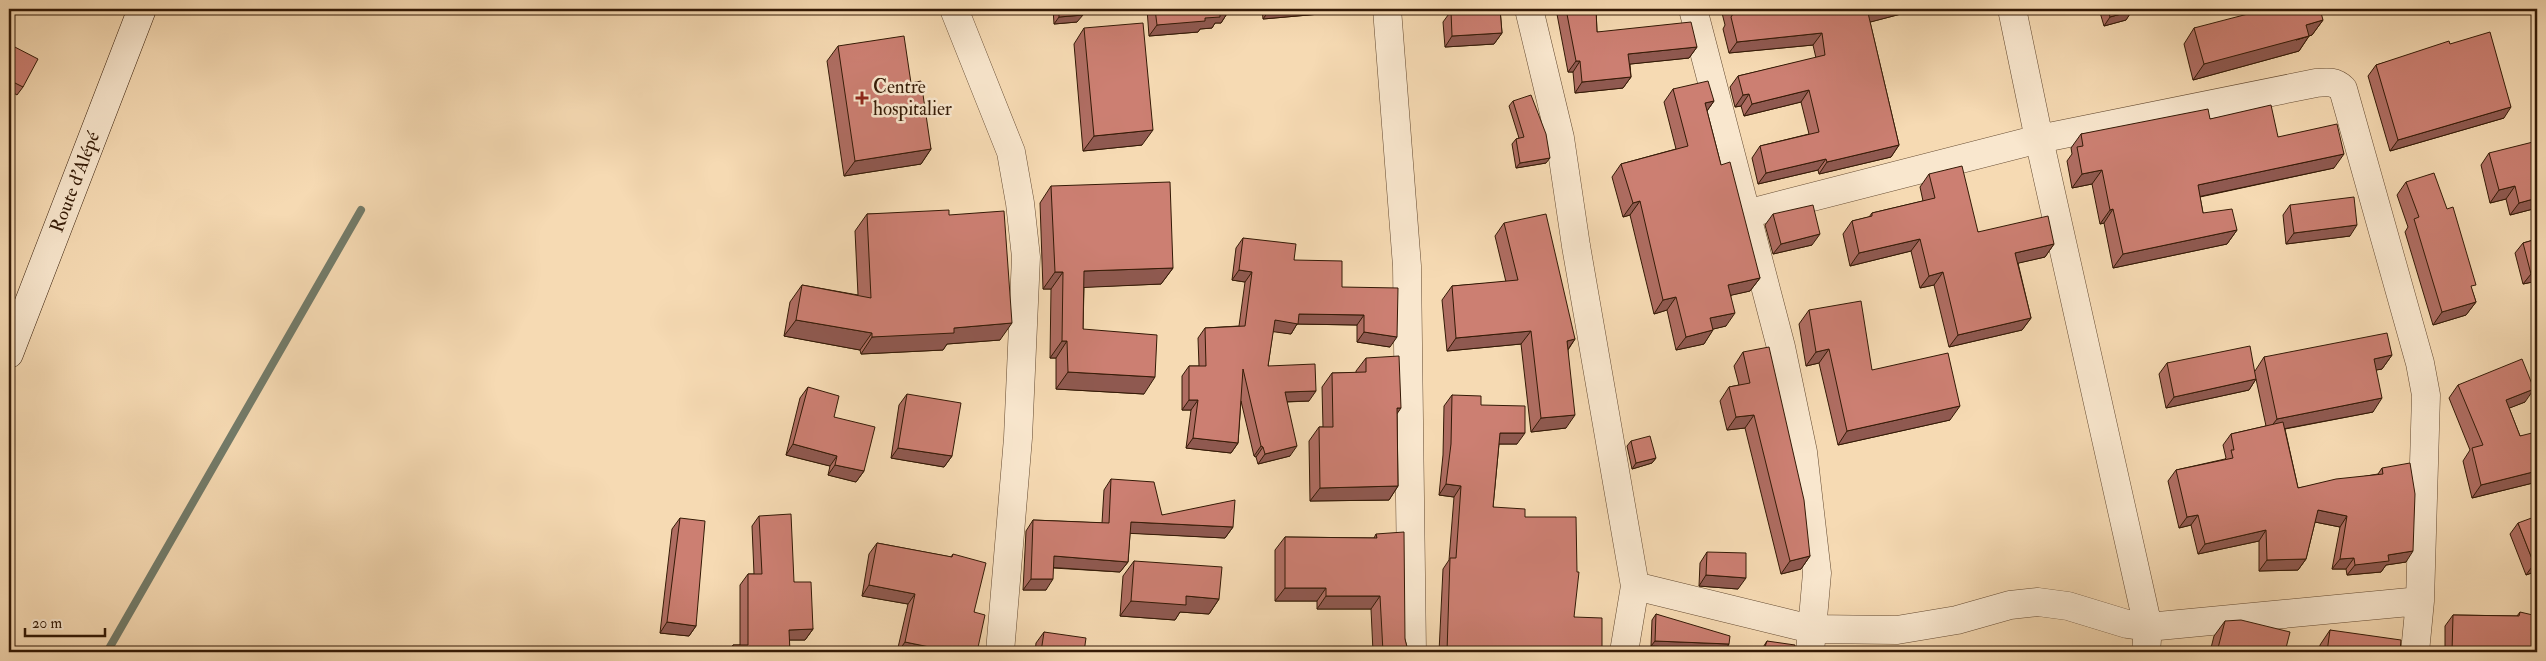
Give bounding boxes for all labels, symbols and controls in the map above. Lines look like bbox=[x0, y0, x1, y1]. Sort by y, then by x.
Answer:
place label: Centre hospitalier bbox=[873, 75, 952, 122]
marker: Centre hospitalier bbox=[855, 91, 869, 105]
street label: Route d'Alépé bbox=[45, 128, 106, 236]
scale bar bbox=[25, 606, 105, 638]
text: 20 m bbox=[32, 614, 62, 633]

